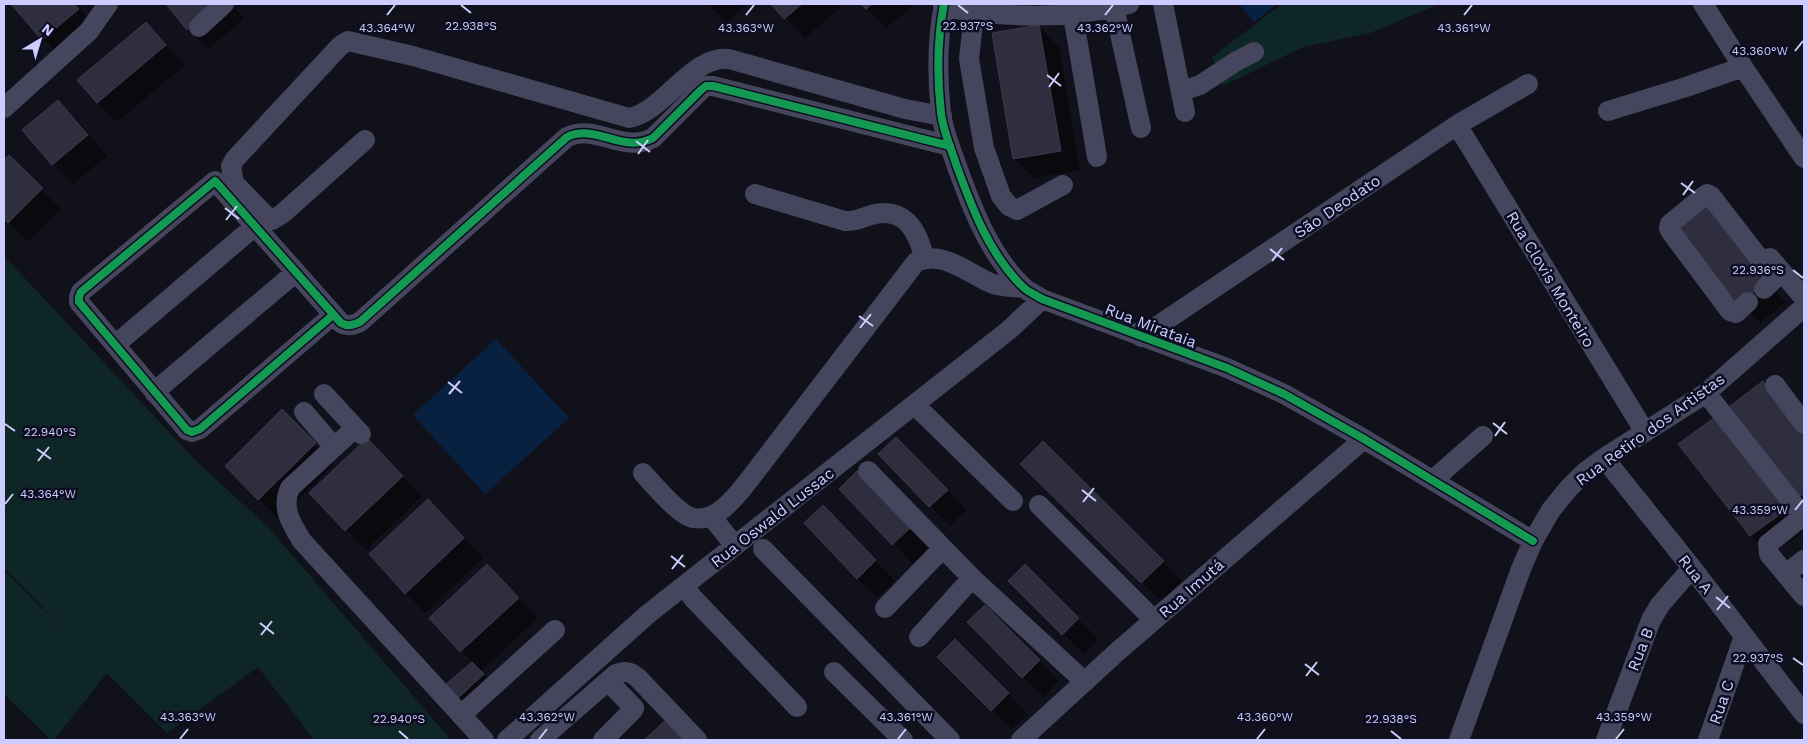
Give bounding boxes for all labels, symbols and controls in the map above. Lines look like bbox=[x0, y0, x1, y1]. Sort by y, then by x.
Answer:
north arrow bbox=[15, 15, 65, 65]
text: 22.938°S bbox=[445, 19, 497, 33]
text: 22.937°S bbox=[943, 19, 993, 33]
text: N bbox=[39, 20, 57, 39]
text: 43.364°W bbox=[359, 21, 416, 35]
text: 43.363°W bbox=[718, 21, 774, 35]
text: 43.362°W bbox=[1077, 21, 1133, 35]
text: 43.361°W bbox=[1437, 21, 1491, 35]
text: 43.360°W bbox=[1732, 44, 1789, 58]
street label: São Deodato bbox=[1291, 171, 1384, 242]
street label: Rua Clovis Monteiro bbox=[1502, 208, 1599, 351]
text: 22.936°S bbox=[1732, 263, 1784, 277]
street label: Rua Mirataia bbox=[1102, 299, 1199, 352]
street label: Rua Retiro dos Artistas bbox=[1572, 369, 1728, 490]
text: 22.940°S bbox=[24, 425, 76, 439]
street label: Rua Oswald Lussac bbox=[707, 463, 838, 571]
text: 43.364°W bbox=[20, 487, 77, 501]
text: 43.359°W bbox=[1732, 503, 1788, 517]
street label: Rua A bbox=[1674, 551, 1717, 598]
street label: Rua Imutá bbox=[1155, 555, 1228, 622]
street label: Rua B bbox=[1624, 625, 1657, 674]
text: 22.937°S bbox=[1733, 651, 1783, 665]
street label: Rua C bbox=[1705, 678, 1738, 727]
text: 43.363°W bbox=[160, 710, 216, 724]
text: 43.362°W bbox=[519, 710, 575, 724]
text: 43.361°W bbox=[879, 710, 933, 724]
text: 43.360°W bbox=[1237, 710, 1294, 724]
text: 43.359°W bbox=[1596, 710, 1652, 724]
text: 22.940°S bbox=[373, 712, 425, 726]
text: 22.938°S bbox=[1365, 712, 1417, 726]

